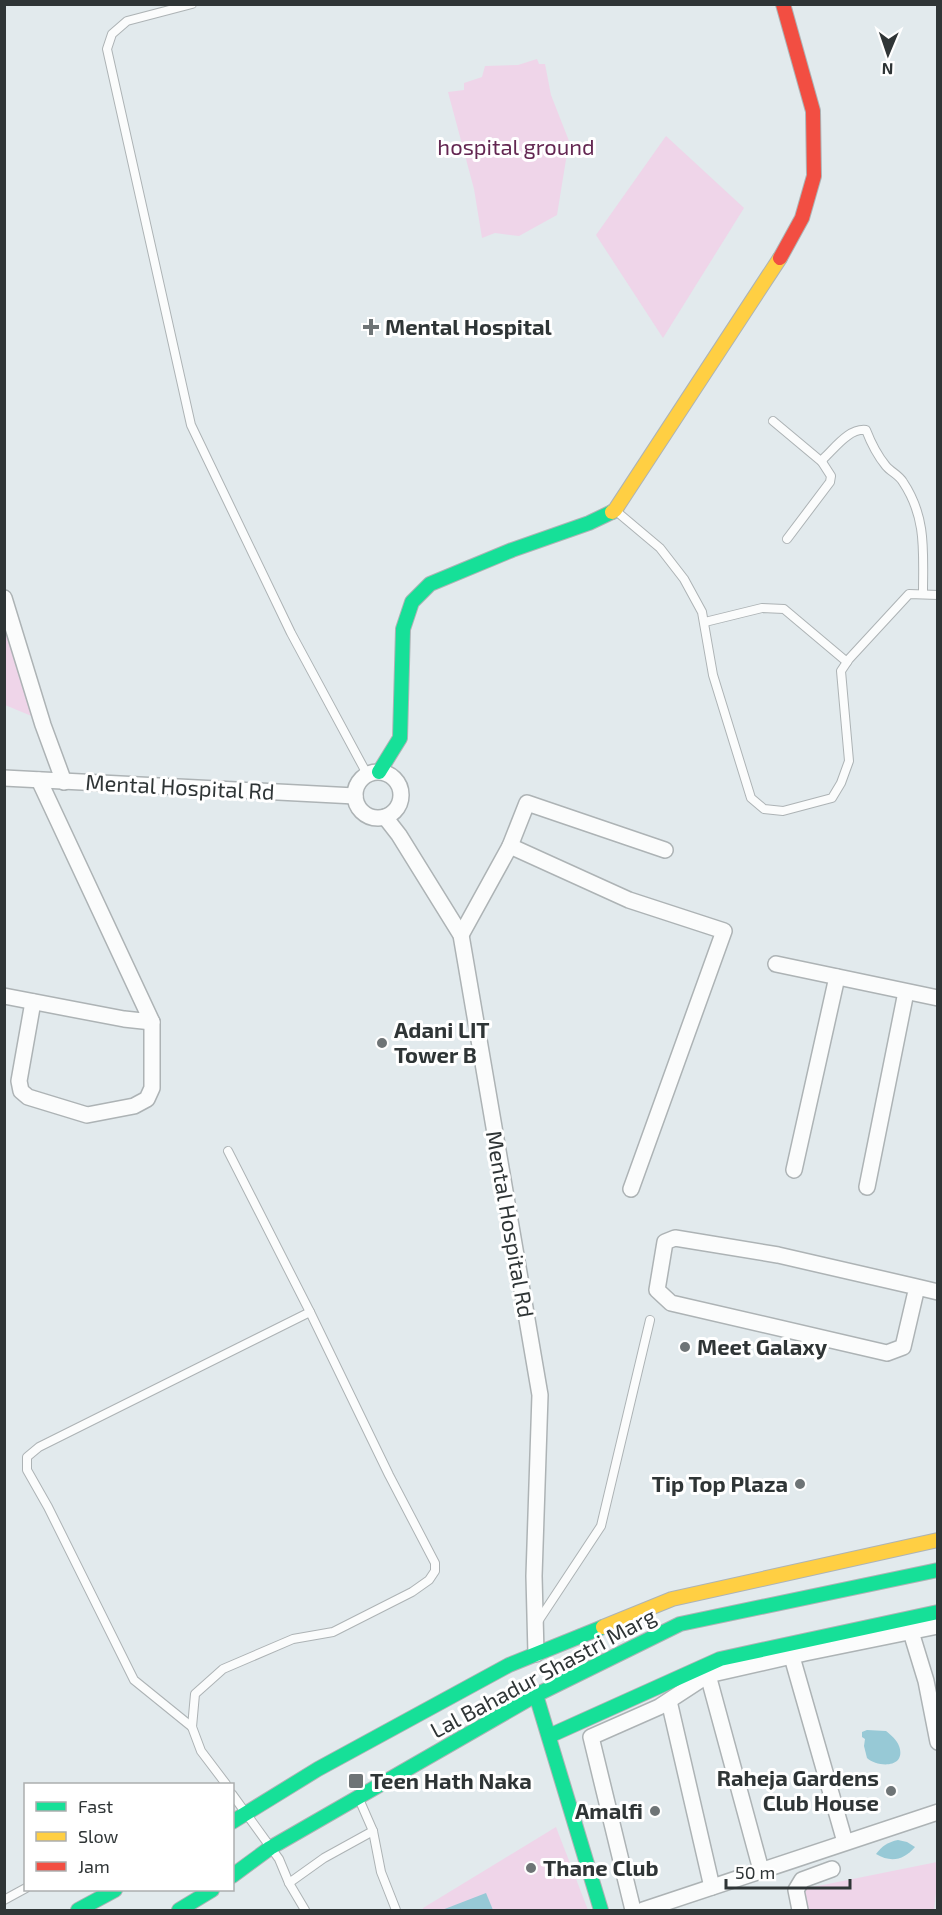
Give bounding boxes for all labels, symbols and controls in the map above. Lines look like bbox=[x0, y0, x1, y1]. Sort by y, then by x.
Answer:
north arrow bbox=[858, 24, 918, 84]
text: N bbox=[881, 60, 894, 79]
park label: hospital ground bbox=[437, 133, 595, 159]
place label: Mental Hospital bbox=[385, 313, 553, 339]
marker: Mental Hospital bbox=[362, 318, 380, 336]
street label: Mental Hospital Rd bbox=[85, 768, 275, 804]
place label: Adani LIT Tower B bbox=[394, 1016, 490, 1067]
marker: Adani LIT Tower B bbox=[375, 1036, 389, 1050]
street label: Mental Hospital Rd bbox=[482, 1128, 540, 1319]
place label: Meet Galaxy bbox=[697, 1333, 828, 1360]
marker: Meet Galaxy bbox=[678, 1340, 692, 1354]
place label: Tip Top Plaza bbox=[652, 1470, 788, 1496]
marker: Tip Top Plaza bbox=[793, 1477, 807, 1491]
street label: Lal Bahadur Shastri Marg bbox=[425, 1602, 660, 1743]
place label: Raheja Gardens Club House bbox=[717, 1764, 879, 1815]
place label: Teen Hath Naka bbox=[370, 1767, 532, 1793]
marker: Teen Hath Naka bbox=[347, 1772, 365, 1790]
legend bbox=[24, 1783, 234, 1891]
marker: Raheja Gardens Club House bbox=[884, 1784, 898, 1798]
text: Fast bbox=[78, 1795, 113, 1817]
place label: Amalfi bbox=[575, 1797, 643, 1823]
marker: Amalfi bbox=[648, 1804, 662, 1818]
text: Slow bbox=[78, 1825, 119, 1847]
scale bar bbox=[726, 1852, 850, 1890]
place label: Thane Club bbox=[543, 1854, 659, 1880]
text: Jam bbox=[78, 1855, 110, 1877]
marker: Thane Club bbox=[524, 1861, 538, 1875]
text: 50 m bbox=[735, 1861, 775, 1883]

